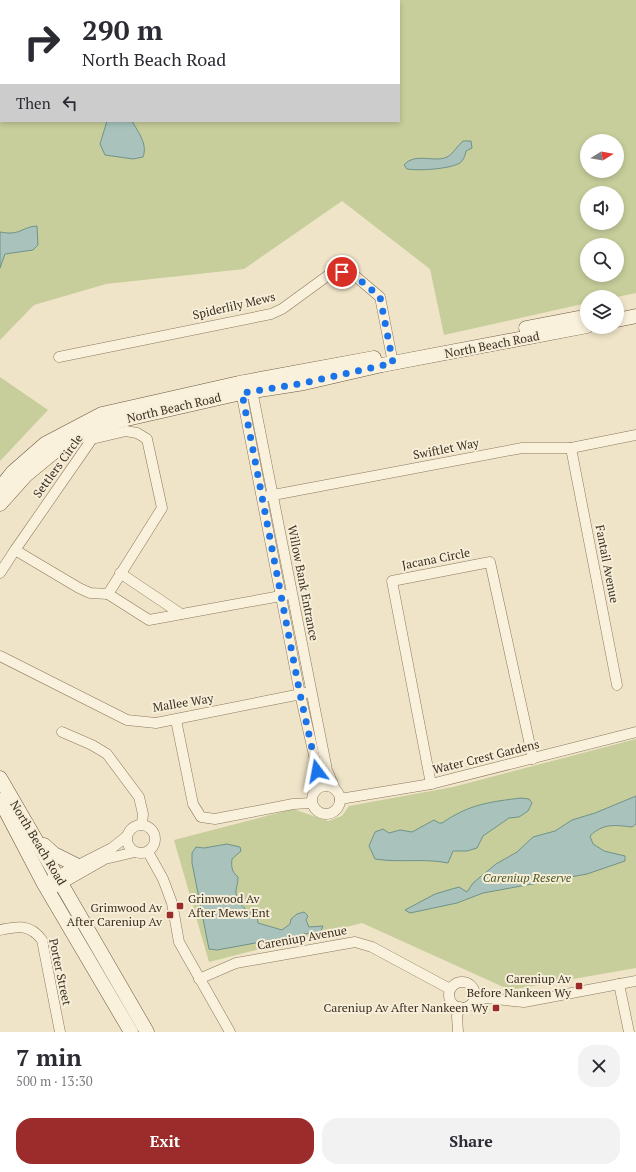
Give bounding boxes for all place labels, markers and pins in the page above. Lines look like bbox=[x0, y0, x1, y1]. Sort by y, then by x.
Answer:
pin bbox=[325, 255, 359, 289]
place label: Grimwood Av After Mews Ent bbox=[188, 891, 271, 920]
place label: Grimwood Av After Careniup Av bbox=[67, 900, 163, 929]
marker: Grimwood Av After Mews Ent bbox=[175, 901, 185, 911]
marker: Grimwood Av After Careniup Av bbox=[165, 910, 175, 920]
place label: Careniup Av Before Nankeen Wy bbox=[467, 971, 572, 1000]
marker: Careniup Av Before Nankeen Wy bbox=[574, 981, 584, 991]
place label: Careniup Av After Nankeen Wy bbox=[323, 1000, 489, 1015]
marker: Careniup Av After Nankeen Wy bbox=[491, 1003, 501, 1013]

